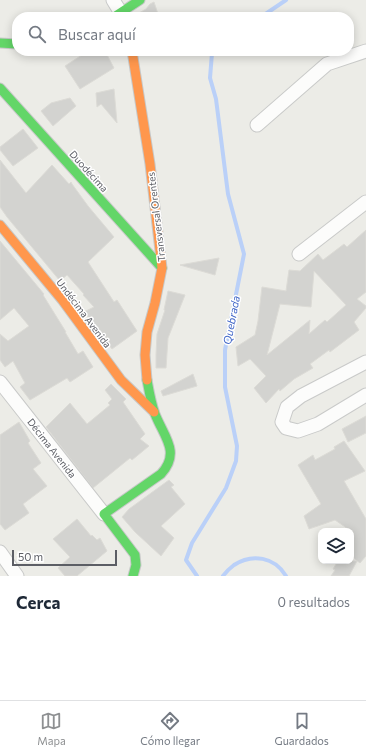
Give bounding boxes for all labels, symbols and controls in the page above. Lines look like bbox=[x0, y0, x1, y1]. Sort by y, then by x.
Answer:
search box bbox=[12, 12, 354, 56]
icon: search bbox=[26, 23, 48, 45]
text: Buscar aquí bbox=[58, 25, 136, 43]
street label: Duodécima bbox=[67, 148, 111, 194]
street label: Transversal Orentes bbox=[145, 171, 167, 262]
street label: Undécima Avenida bbox=[54, 276, 114, 350]
water label: Quebrada bbox=[220, 294, 242, 346]
street label: Décima Avenida bbox=[25, 416, 79, 480]
map controls bbox=[318, 528, 354, 564]
button: layers bbox=[318, 528, 354, 564]
scale bar bbox=[12, 548, 117, 567]
text: 50 m bbox=[18, 550, 43, 563]
text: Cerca bbox=[16, 592, 61, 613]
text: 0 resultados bbox=[278, 594, 350, 610]
tab: Mapa bbox=[37, 710, 66, 747]
tab: Cómo llegar bbox=[140, 710, 200, 747]
tab: Guardados bbox=[275, 710, 329, 747]

